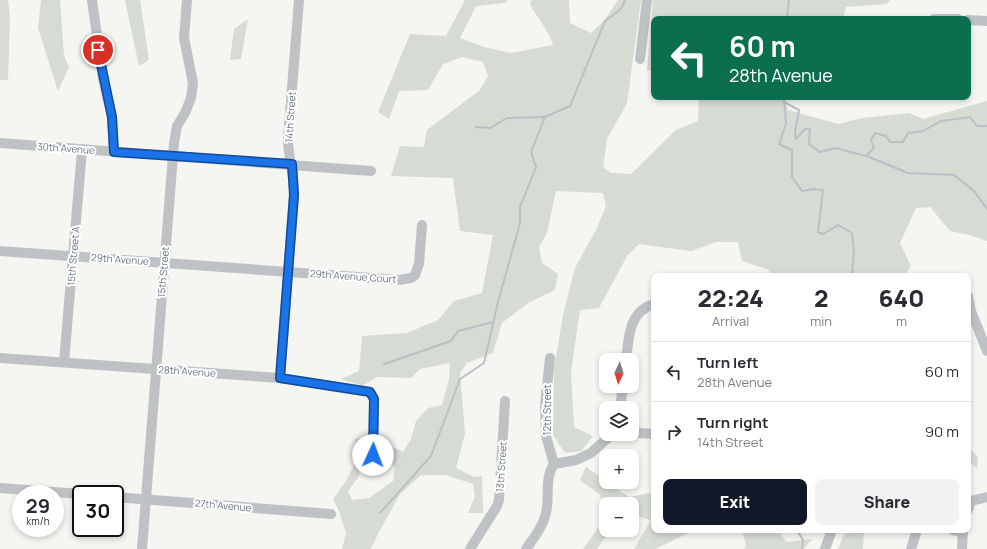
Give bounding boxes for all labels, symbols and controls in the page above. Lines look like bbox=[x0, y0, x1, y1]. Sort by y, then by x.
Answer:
text: 60 m bbox=[729, 27, 796, 65]
icon: left bbox=[663, 32, 715, 84]
pin bbox=[81, 33, 115, 67]
icon: arrive bbox=[87, 39, 109, 61]
text: 28th Avenue bbox=[729, 63, 833, 87]
street label: 14th Street bbox=[281, 91, 299, 143]
street label: 30th Avenue bbox=[37, 139, 95, 157]
street label: 15th Street A bbox=[63, 225, 83, 286]
street label: 15th Street bbox=[154, 246, 172, 298]
street label: 29th Avenue bbox=[91, 250, 150, 268]
street label: 29th Avenue Court bbox=[309, 266, 397, 286]
text: 22:24 bbox=[697, 281, 764, 314]
text: 2 bbox=[814, 281, 828, 314]
text: 640 bbox=[879, 281, 924, 314]
text: Arrival bbox=[712, 312, 749, 330]
text: min bbox=[810, 312, 832, 330]
text: m bbox=[896, 312, 907, 330]
text: Turn left bbox=[697, 352, 759, 373]
north arrow bbox=[599, 353, 639, 393]
map controls bbox=[599, 353, 639, 537]
icon: left bbox=[663, 361, 685, 383]
text: 60 m bbox=[925, 361, 959, 382]
street label: 28th Avenue bbox=[158, 362, 216, 380]
text: 28th Avenue bbox=[697, 373, 772, 391]
street label: 12th Street bbox=[540, 385, 554, 435]
button: layers bbox=[599, 401, 639, 441]
text: Turn right bbox=[697, 412, 768, 433]
icon: right bbox=[663, 421, 685, 443]
text: 90 m bbox=[925, 421, 959, 442]
text: 14th Street bbox=[697, 433, 763, 451]
position arrow bbox=[352, 434, 394, 476]
street label: 13th Street bbox=[492, 441, 510, 493]
button: + bbox=[599, 449, 639, 489]
button: Exit bbox=[663, 479, 807, 525]
button: Share bbox=[815, 479, 959, 525]
speed limit sign: 30 bbox=[72, 485, 124, 537]
text: 29 bbox=[26, 492, 50, 519]
street label: 27th Avenue bbox=[194, 496, 252, 514]
button: − bbox=[599, 497, 639, 537]
text: km/h bbox=[26, 514, 50, 528]

